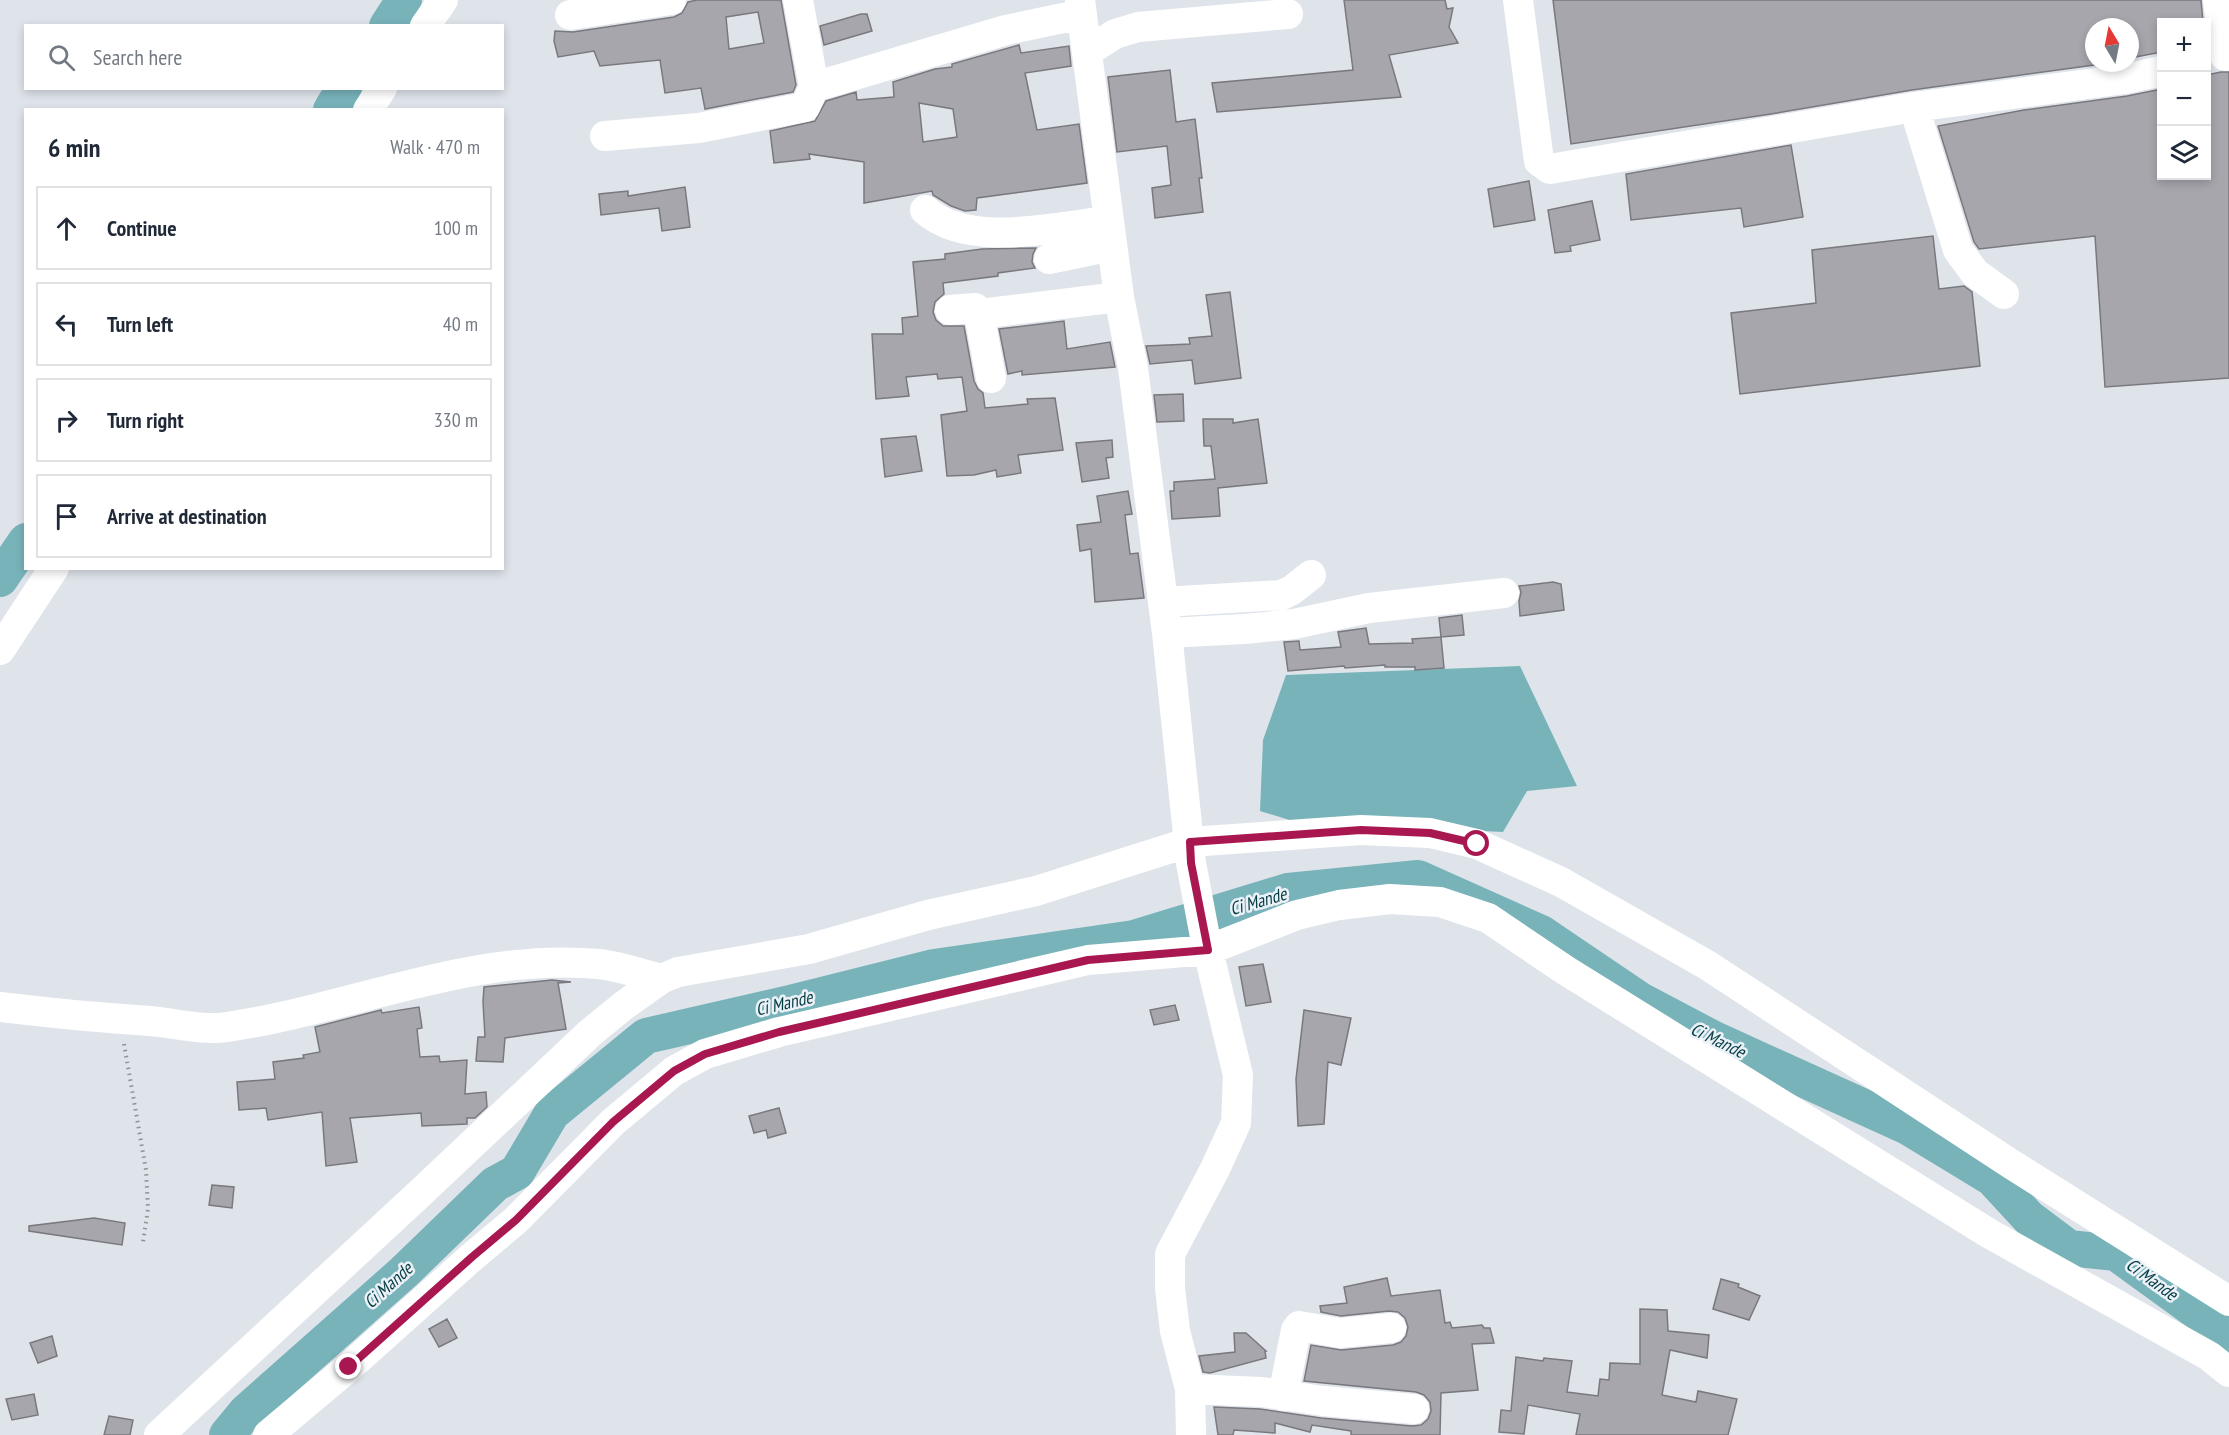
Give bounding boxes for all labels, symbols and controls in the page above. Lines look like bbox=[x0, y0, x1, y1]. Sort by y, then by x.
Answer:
north arrow bbox=[2085, 18, 2139, 72]
map controls bbox=[2157, 18, 2211, 180]
button: + bbox=[2157, 18, 2211, 72]
search box bbox=[24, 24, 504, 90]
icon: search bbox=[45, 41, 78, 74]
text: Search here bbox=[93, 43, 182, 71]
button: − bbox=[2157, 72, 2211, 126]
button: layers bbox=[2157, 126, 2211, 180]
text: 6 min bbox=[48, 131, 101, 164]
text: Walk · 470 m bbox=[390, 134, 480, 160]
icon: ahead bbox=[50, 212, 83, 245]
text: Continue bbox=[107, 214, 177, 242]
text: 100 m bbox=[434, 215, 478, 241]
icon: left bbox=[50, 308, 83, 341]
text: Turn left bbox=[107, 310, 173, 338]
text: 40 m bbox=[443, 311, 478, 337]
icon: right bbox=[50, 404, 83, 437]
text: Turn right bbox=[107, 406, 184, 434]
text: 330 m bbox=[434, 407, 478, 433]
icon: arrive bbox=[50, 500, 83, 533]
text: Arrive at destination bbox=[107, 502, 267, 530]
route start bbox=[1463, 830, 1489, 856]
water label: Ci Mande bbox=[1227, 882, 1290, 920]
water label: Ci Mande bbox=[753, 985, 816, 1021]
water label: Ci Mande bbox=[1687, 1017, 1750, 1064]
water label: Ci Mande bbox=[2122, 1253, 2183, 1306]
water label: Ci Mande bbox=[359, 1256, 418, 1313]
route end bbox=[335, 1353, 361, 1379]

